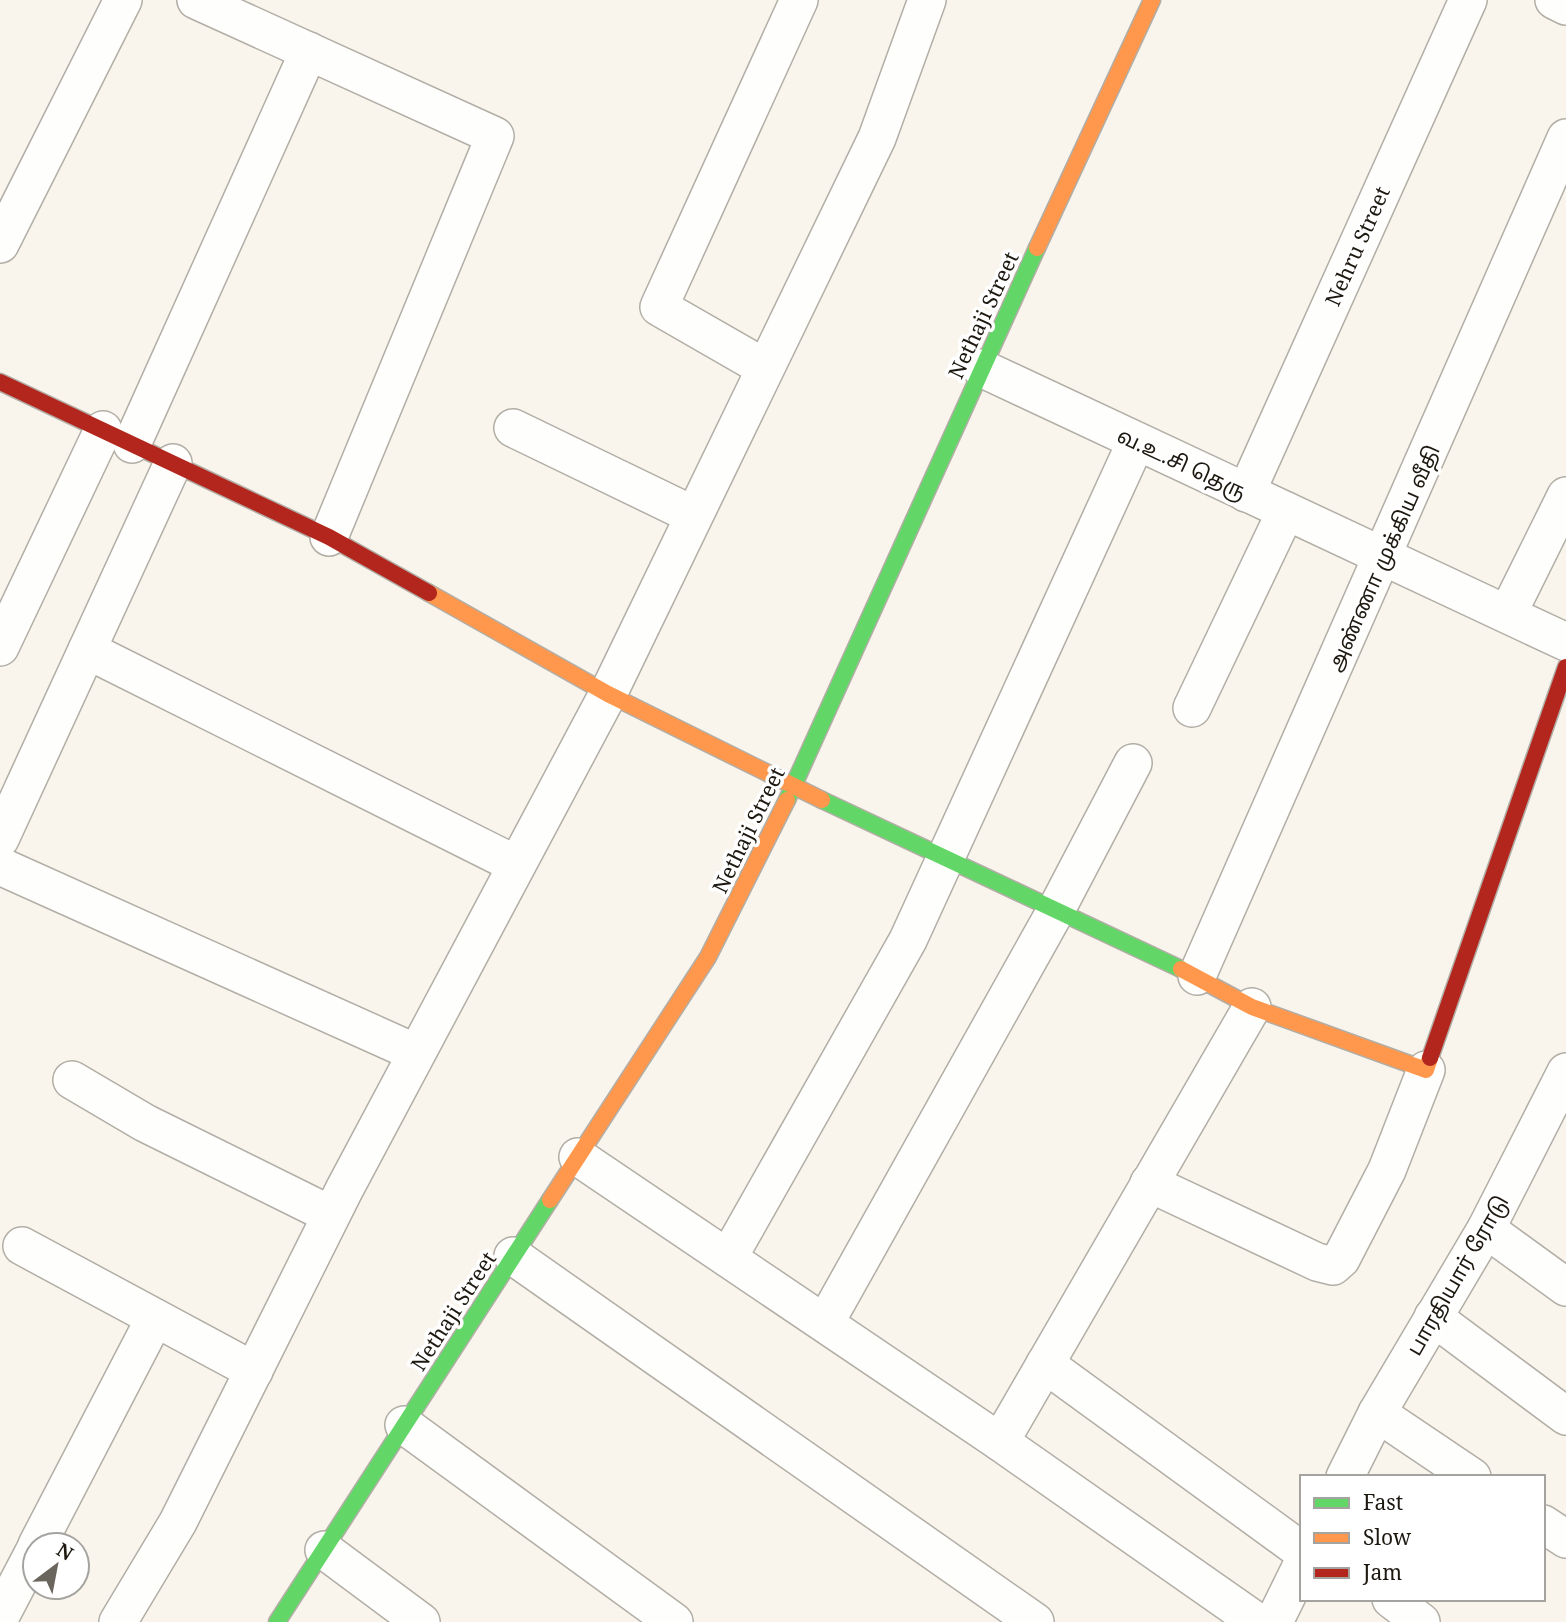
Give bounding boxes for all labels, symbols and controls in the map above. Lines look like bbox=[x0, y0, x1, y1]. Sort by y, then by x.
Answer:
street label: Nehru Street bbox=[1318, 182, 1396, 310]
street label: Nethaji Street bbox=[941, 247, 1025, 383]
street label: வ.உ.சி தெரு bbox=[1113, 421, 1251, 506]
street label: அண்ணா முக்கிய வீதி bbox=[1320, 440, 1447, 676]
street label: Nethaji Street bbox=[705, 762, 791, 898]
street label: பாரதியார் ரோடு bbox=[1400, 1190, 1515, 1361]
street label: Nethaji Street bbox=[404, 1246, 502, 1376]
legend bbox=[1300, 1475, 1545, 1601]
text: Fast bbox=[1363, 1488, 1403, 1516]
text: Slow bbox=[1363, 1523, 1412, 1551]
north arrow bbox=[21, 1531, 91, 1601]
text: N bbox=[52, 1537, 78, 1567]
text: Jam bbox=[1362, 1558, 1402, 1586]

